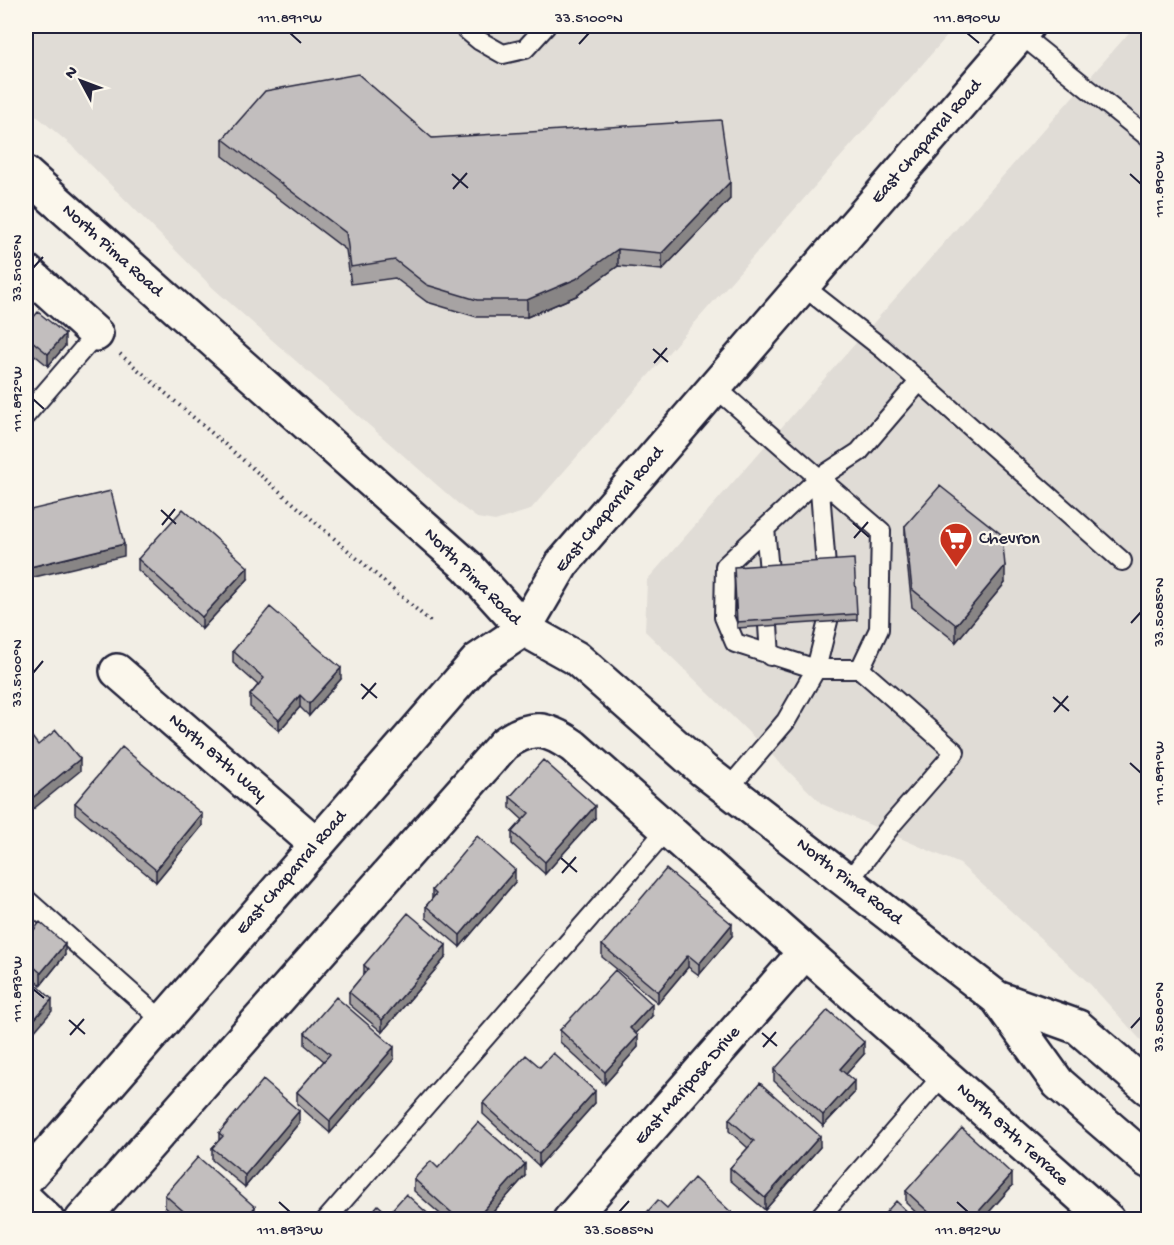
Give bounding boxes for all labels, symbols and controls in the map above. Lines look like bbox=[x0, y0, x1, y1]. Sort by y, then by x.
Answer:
text: 111.891°W bbox=[257, 10, 322, 28]
text: 33.5100°N bbox=[554, 10, 623, 28]
text: 111.890°W bbox=[933, 10, 1001, 28]
north arrow bbox=[51, 51, 111, 111]
text: N bbox=[62, 63, 83, 84]
street label: East Chaparral Road bbox=[867, 74, 988, 209]
text: 111.890°W bbox=[1151, 150, 1169, 218]
street label: North Pima Road bbox=[57, 200, 168, 303]
text: 33.5105°N bbox=[9, 234, 27, 303]
text: 111.892°W bbox=[9, 366, 27, 433]
street label: East Chaparral Road bbox=[551, 442, 670, 577]
supermarket icon: Chevron bbox=[938, 521, 974, 568]
street label: North Pima Road bbox=[419, 524, 526, 631]
place label: Chevron bbox=[979, 529, 1040, 550]
text: 33.5085°N bbox=[1151, 577, 1169, 648]
text: 33.5100°N bbox=[9, 639, 27, 708]
street label: North 87th Way bbox=[164, 710, 271, 806]
text: 111.891°W bbox=[1151, 741, 1169, 806]
street label: East Chaparral Road bbox=[232, 805, 353, 940]
street label: North Pima Road bbox=[792, 834, 907, 931]
text: 111.893°W bbox=[9, 956, 27, 1023]
text: 33.5080°N bbox=[1151, 982, 1169, 1053]
street label: East Mariposa Drive bbox=[631, 1022, 746, 1150]
street label: North 87th Terrace bbox=[952, 1079, 1073, 1191]
text: 111.893°W bbox=[256, 1222, 323, 1240]
text: 33.5085°N bbox=[583, 1222, 654, 1240]
text: 111.892°W bbox=[934, 1222, 1001, 1240]

